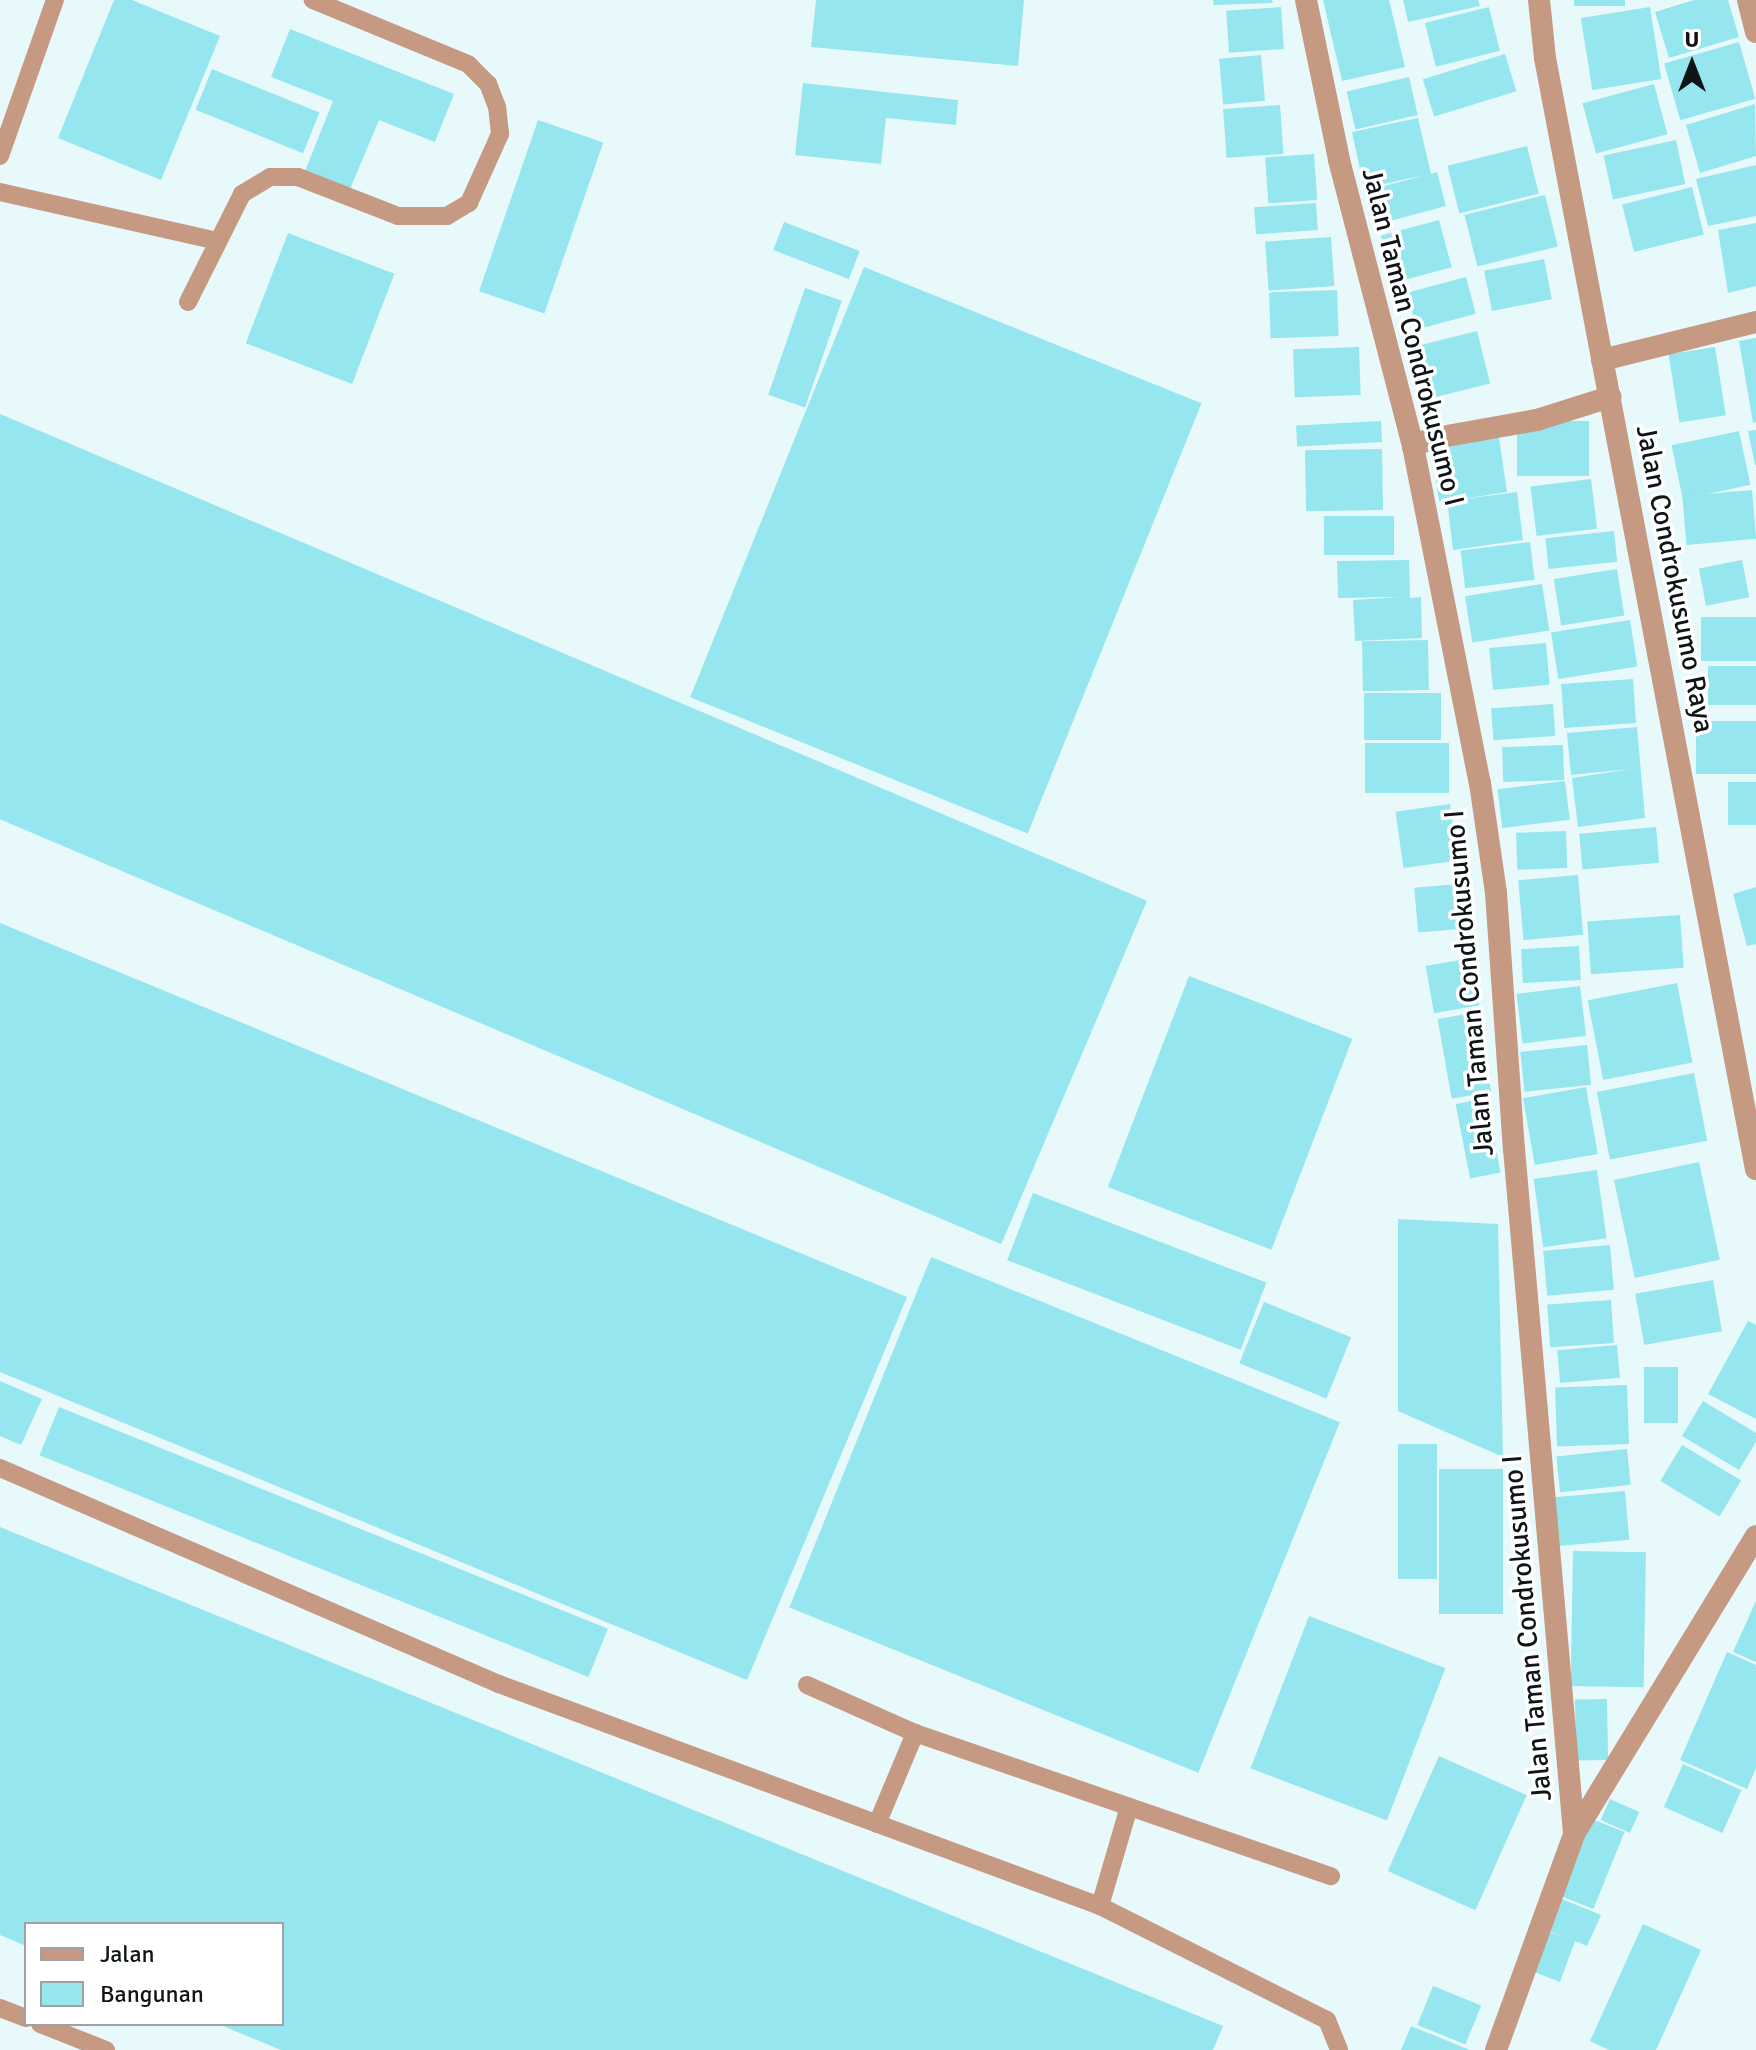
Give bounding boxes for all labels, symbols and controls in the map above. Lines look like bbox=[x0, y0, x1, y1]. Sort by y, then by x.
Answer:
north arrow bbox=[1652, 24, 1732, 104]
text: U bbox=[1685, 26, 1699, 53]
street label: Jalan Taman Condrokusumo I bbox=[1355, 165, 1471, 509]
street label: Jalan Condrokusumo Raya bbox=[1629, 422, 1721, 736]
street label: Jalan Taman Condrokusumo I bbox=[1437, 809, 1501, 1157]
street label: Jalan Taman Condrokusumo I bbox=[1495, 1454, 1559, 1802]
legend bbox=[24, 1922, 284, 2026]
text: Jalan bbox=[100, 1939, 155, 1969]
text: Bangunan bbox=[100, 1979, 204, 2009]

